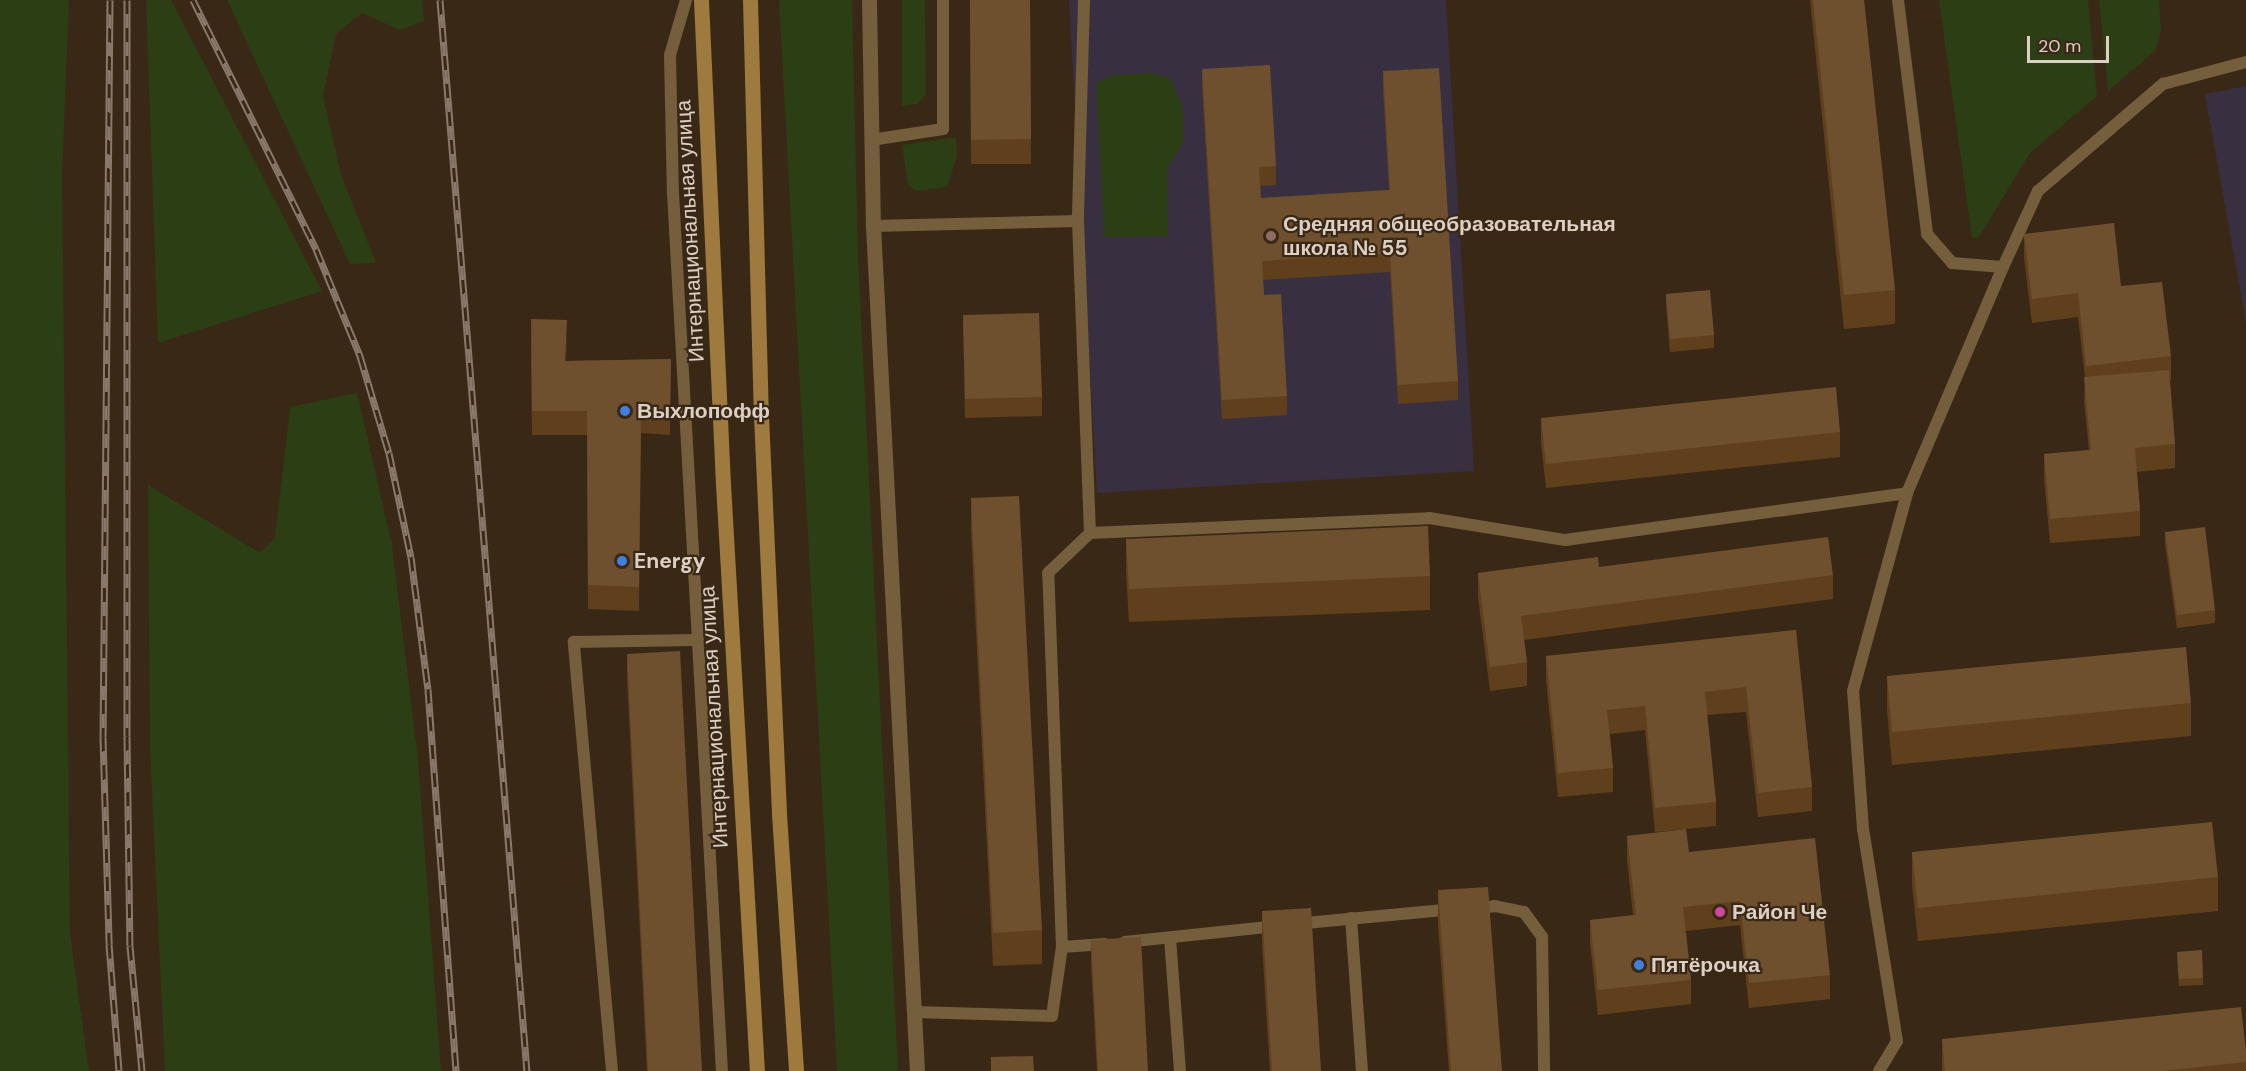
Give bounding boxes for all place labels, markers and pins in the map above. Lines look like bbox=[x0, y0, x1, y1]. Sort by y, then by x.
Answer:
place label: Средняя общеобразовательная школа № 55 bbox=[1283, 211, 1616, 261]
marker: Средняя общеобразовательная школа № 55 bbox=[1264, 229, 1278, 243]
place label: Выхлопофф bbox=[637, 398, 770, 424]
marker: Выхлопофф bbox=[618, 404, 632, 418]
place label: Energy bbox=[634, 548, 705, 574]
marker: Energy bbox=[615, 554, 629, 568]
place label: Район Че bbox=[1732, 899, 1827, 925]
marker: Район Че bbox=[1713, 905, 1727, 919]
place label: Пятёрочка bbox=[1651, 952, 1760, 978]
marker: Пятёрочка bbox=[1632, 958, 1646, 972]

